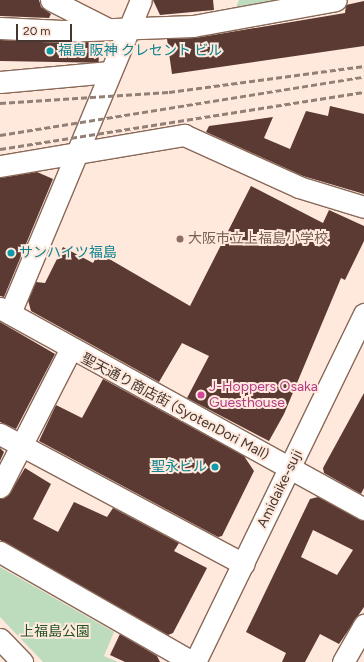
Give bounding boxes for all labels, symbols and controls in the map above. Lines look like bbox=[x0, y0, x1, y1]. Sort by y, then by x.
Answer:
scale bar bbox=[18, 16, 74, 42]
text: 20 m bbox=[23, 24, 51, 38]
place label: 福島 阪神 クレセント ビル bbox=[58, 43, 222, 59]
marker: 福島 阪神 クレセント ビル bbox=[45, 46, 55, 56]
place label: 大阪市立上福島小学校 bbox=[188, 231, 328, 247]
marker: 大阪市立上福島小学校 bbox=[175, 234, 185, 244]
place label: サンハイツ福島 bbox=[19, 245, 117, 261]
marker: サンハイツ福島 bbox=[6, 248, 16, 258]
street label: 聖天通り商店街 (SyotenDori Mall) bbox=[78, 350, 272, 464]
place label: J-Hoppers Osaka Guesthouse bbox=[209, 379, 318, 412]
marker: J-Hoppers Osaka Guesthouse bbox=[196, 390, 206, 400]
street label: Amidaike-suji bbox=[254, 447, 306, 531]
place label: 聖永ビル bbox=[151, 459, 207, 475]
marker: 聖永ビル bbox=[210, 462, 220, 472]
park label: 上福島公園 bbox=[20, 624, 90, 640]

